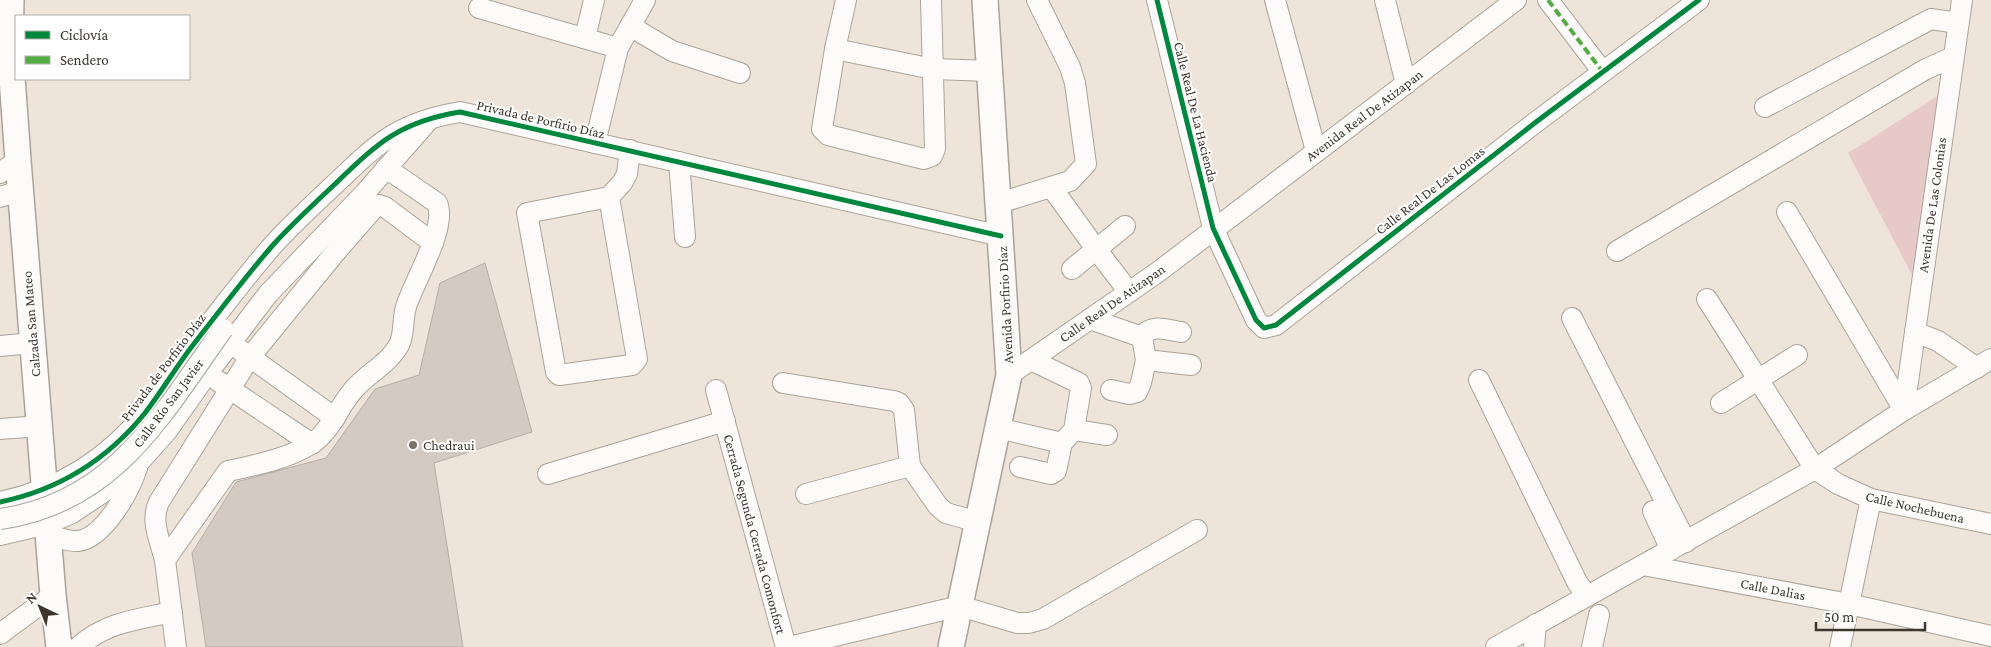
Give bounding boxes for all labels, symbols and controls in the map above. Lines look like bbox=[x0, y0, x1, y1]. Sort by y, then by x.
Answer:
legend bbox=[15, 15, 190, 80]
text: Ciclovía bbox=[60, 27, 108, 43]
street label: Calle Real De La Hacienda bbox=[1171, 40, 1221, 184]
text: Sendero bbox=[60, 52, 109, 68]
street label: Avenida Real De Atizapan bbox=[1302, 66, 1426, 164]
street label: Privada de Porfirio Díaz bbox=[475, 96, 607, 142]
street label: Avenida De Las Colonias bbox=[1915, 136, 1949, 274]
street label: Calle Real De Las Lomas bbox=[1372, 142, 1488, 238]
street label: Avenida Porfirio Díaz bbox=[994, 246, 1016, 364]
street label: Calle Real De Atizapan bbox=[1056, 260, 1168, 345]
street label: Calzada San Mateo bbox=[18, 270, 44, 378]
street label: Privada de Porfirio Díaz bbox=[117, 310, 209, 424]
street label: Calle Río San Javier bbox=[129, 356, 207, 450]
street label: Cerrada Segunda Cerrada Comonfort bbox=[721, 432, 790, 636]
place label: Chedraui bbox=[423, 437, 475, 453]
marker: Chedraui bbox=[407, 439, 419, 451]
street label: Calle Nochebuena bbox=[1864, 488, 1967, 526]
street label: Calle Dalias bbox=[1739, 575, 1807, 603]
north arrow bbox=[15, 582, 65, 632]
text: N bbox=[22, 588, 40, 607]
scale bar bbox=[1816, 600, 1925, 632]
text: 50 m bbox=[1824, 609, 1854, 625]

